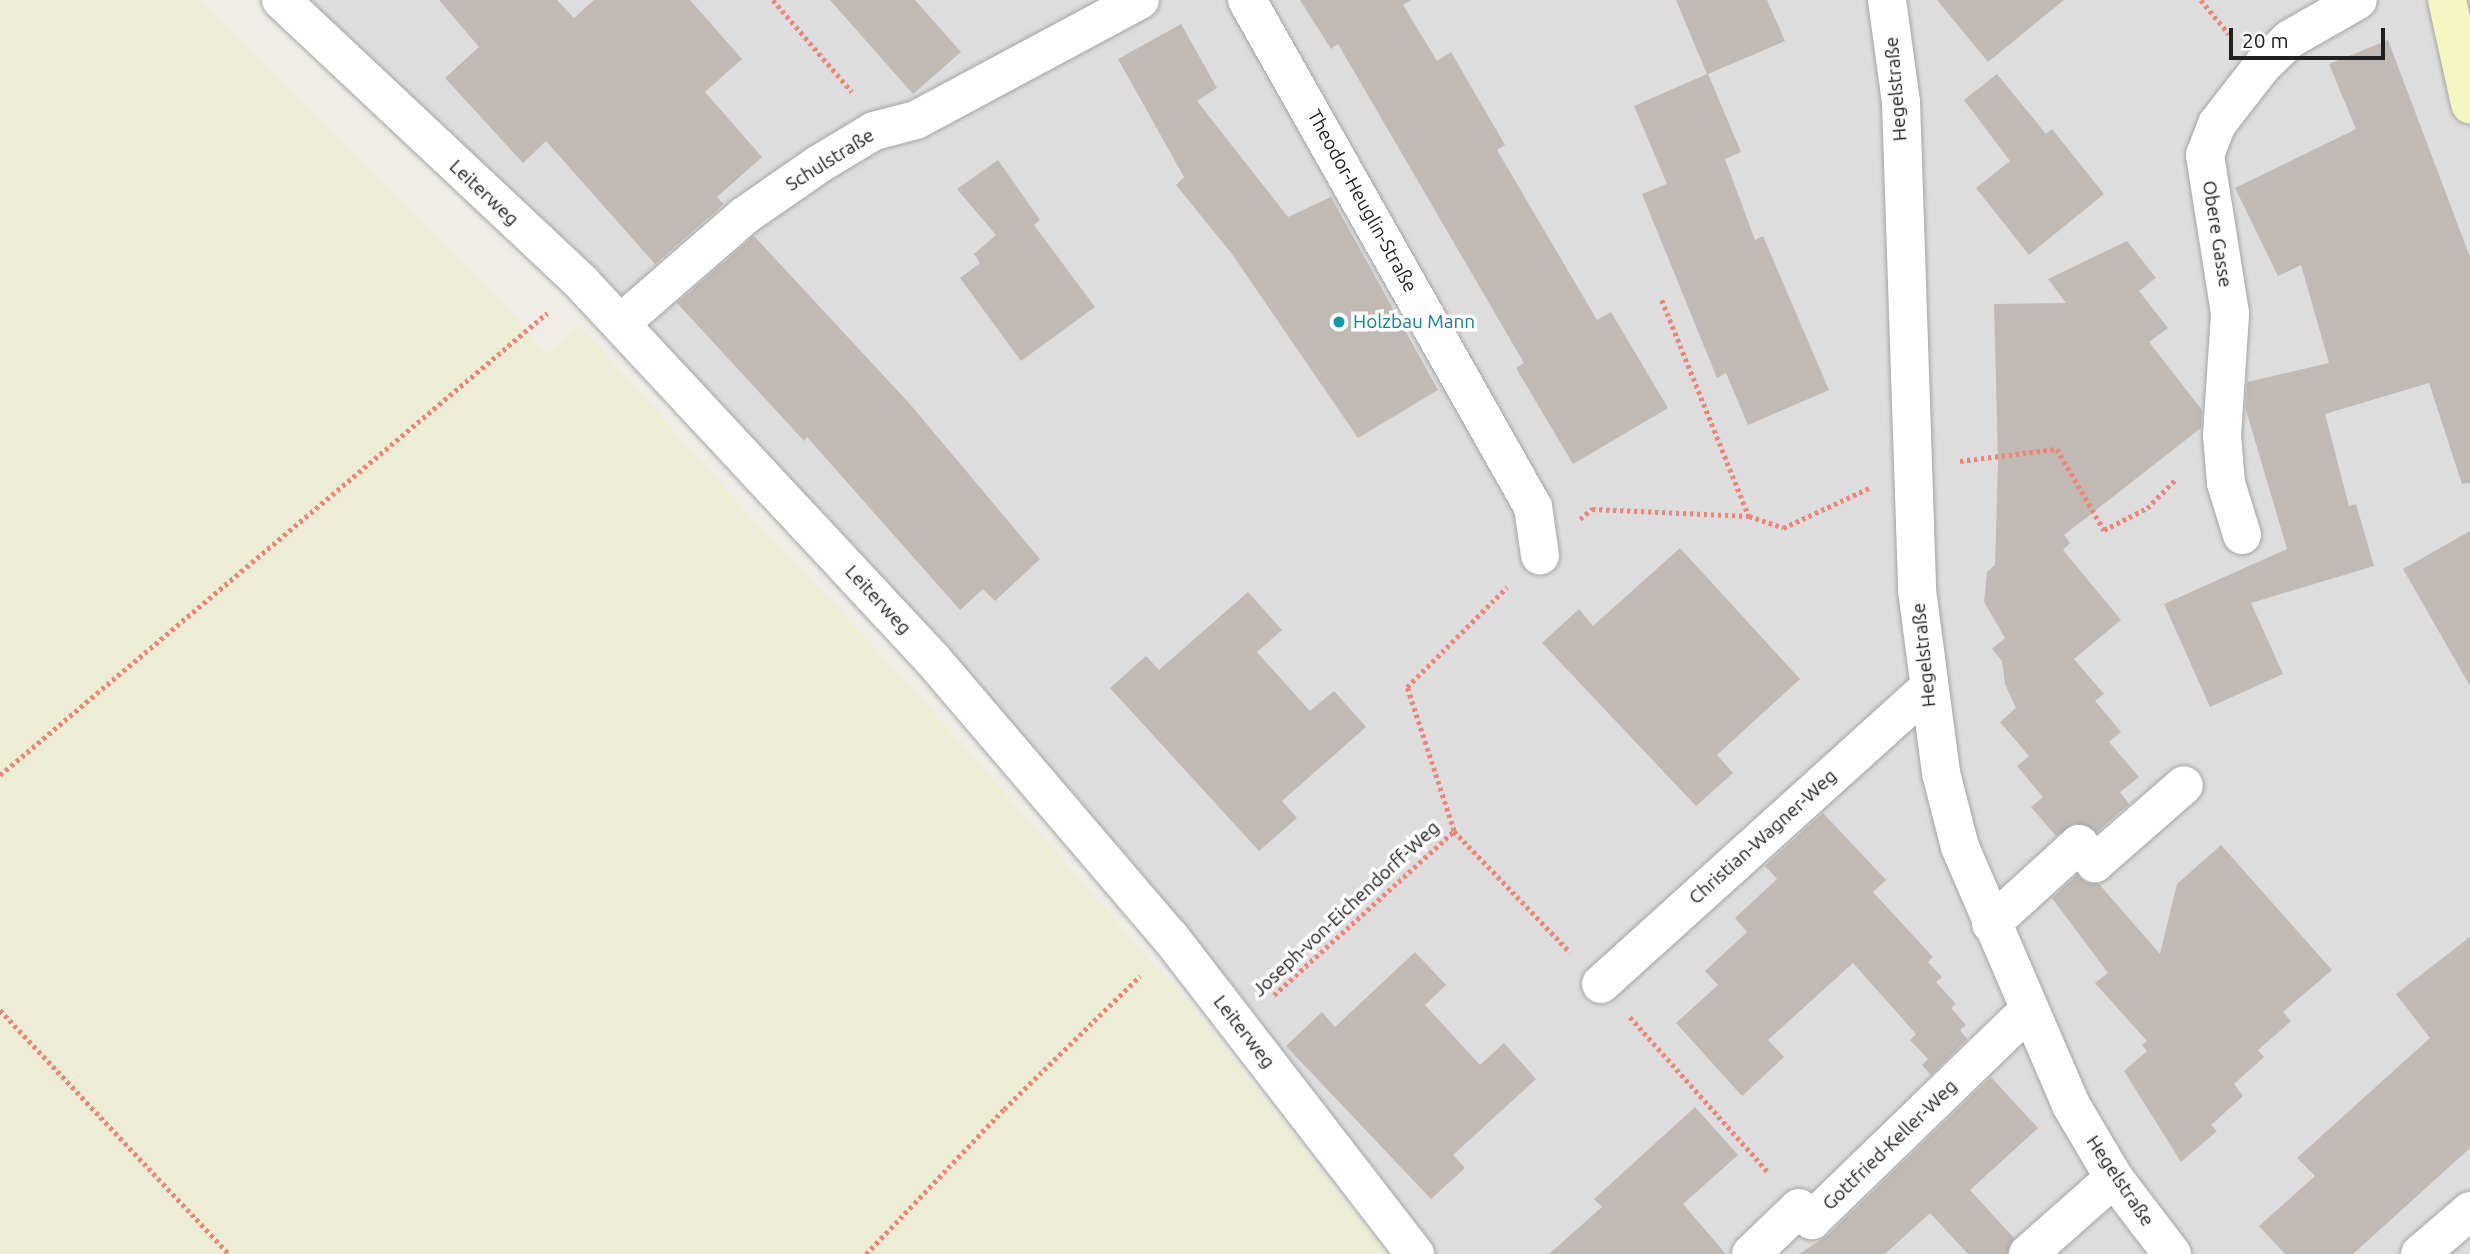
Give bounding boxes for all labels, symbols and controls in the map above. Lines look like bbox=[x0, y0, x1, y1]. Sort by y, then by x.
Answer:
scale bar bbox=[2232, 14, 2388, 58]
text: 20 m bbox=[2242, 28, 2289, 52]
street label: Hegelstraße bbox=[1880, 36, 1912, 142]
street label: Theodor-Heuglin-Straße bbox=[1302, 106, 1422, 296]
street label: Schulstraße bbox=[782, 124, 878, 196]
street label: Leiterweg bbox=[445, 155, 523, 231]
street label: Obere Gasse bbox=[2197, 179, 2237, 289]
place label: Holzbau Mann bbox=[1353, 311, 1475, 333]
marker: Holzbau Mann bbox=[1331, 314, 1347, 330]
street label: Leiterweg bbox=[840, 561, 916, 639]
street label: Hegelstraße bbox=[1907, 602, 1941, 708]
street label: Christian-Wagner-Weg bbox=[1684, 765, 1842, 909]
street label: Joseph-von-Eichendorff-Weg bbox=[1248, 816, 1444, 1002]
street label: Leiterweg bbox=[1208, 991, 1280, 1073]
street label: Gottfried-Keller-Weg bbox=[1818, 1075, 1962, 1215]
street label: Hegelstraße bbox=[2081, 1131, 2159, 1231]

